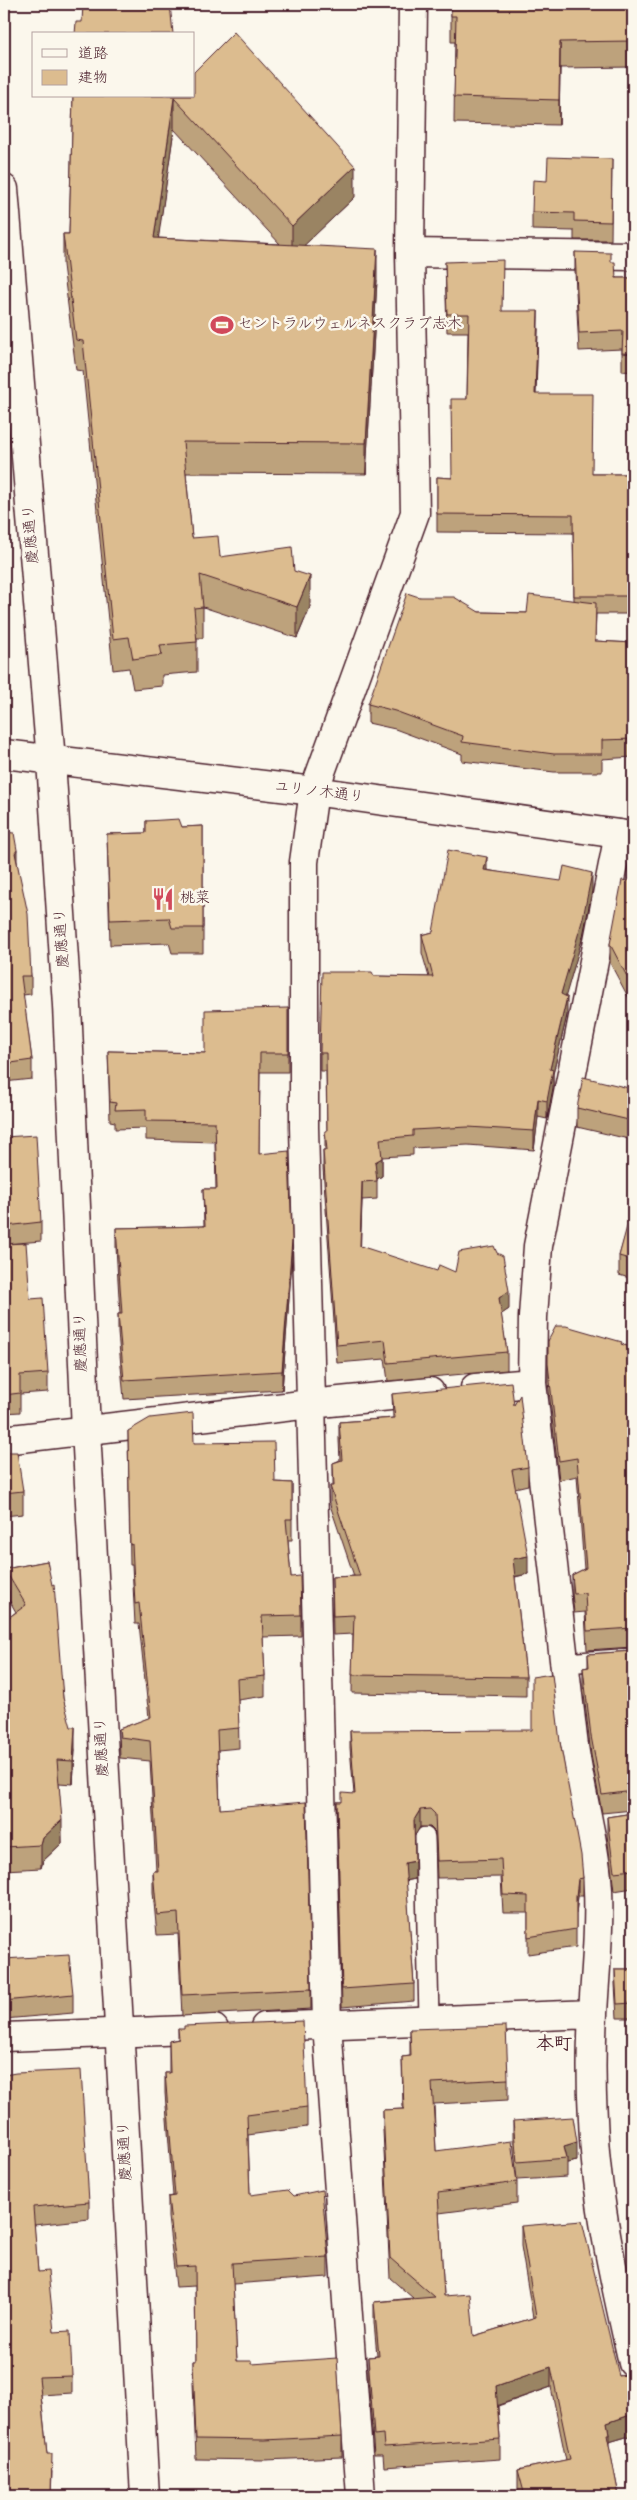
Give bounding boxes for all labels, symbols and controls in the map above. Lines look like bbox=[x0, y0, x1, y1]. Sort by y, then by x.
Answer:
legend bbox=[32, 32, 195, 98]
text: 道路 bbox=[78, 46, 108, 64]
text: 建物 bbox=[78, 70, 108, 88]
sports icon: セントラルウェルネスクラブ志木 bbox=[209, 312, 235, 338]
place label: セントラルウェルネスクラブ志木 bbox=[238, 315, 462, 334]
street label: 慶應通り bbox=[19, 503, 44, 565]
street label: ユリノ木通り bbox=[273, 778, 365, 807]
restaurant icon: 桃菜 bbox=[150, 886, 176, 912]
place label: 桃菜 bbox=[180, 889, 210, 908]
street label: 慶應通り bbox=[51, 907, 74, 969]
street label: 慶應通り bbox=[71, 1312, 92, 1372]
street label: 慶應通り bbox=[91, 1717, 114, 1777]
district label: 本町 bbox=[536, 2034, 572, 2056]
street label: 慶應通り bbox=[114, 2121, 137, 2181]

